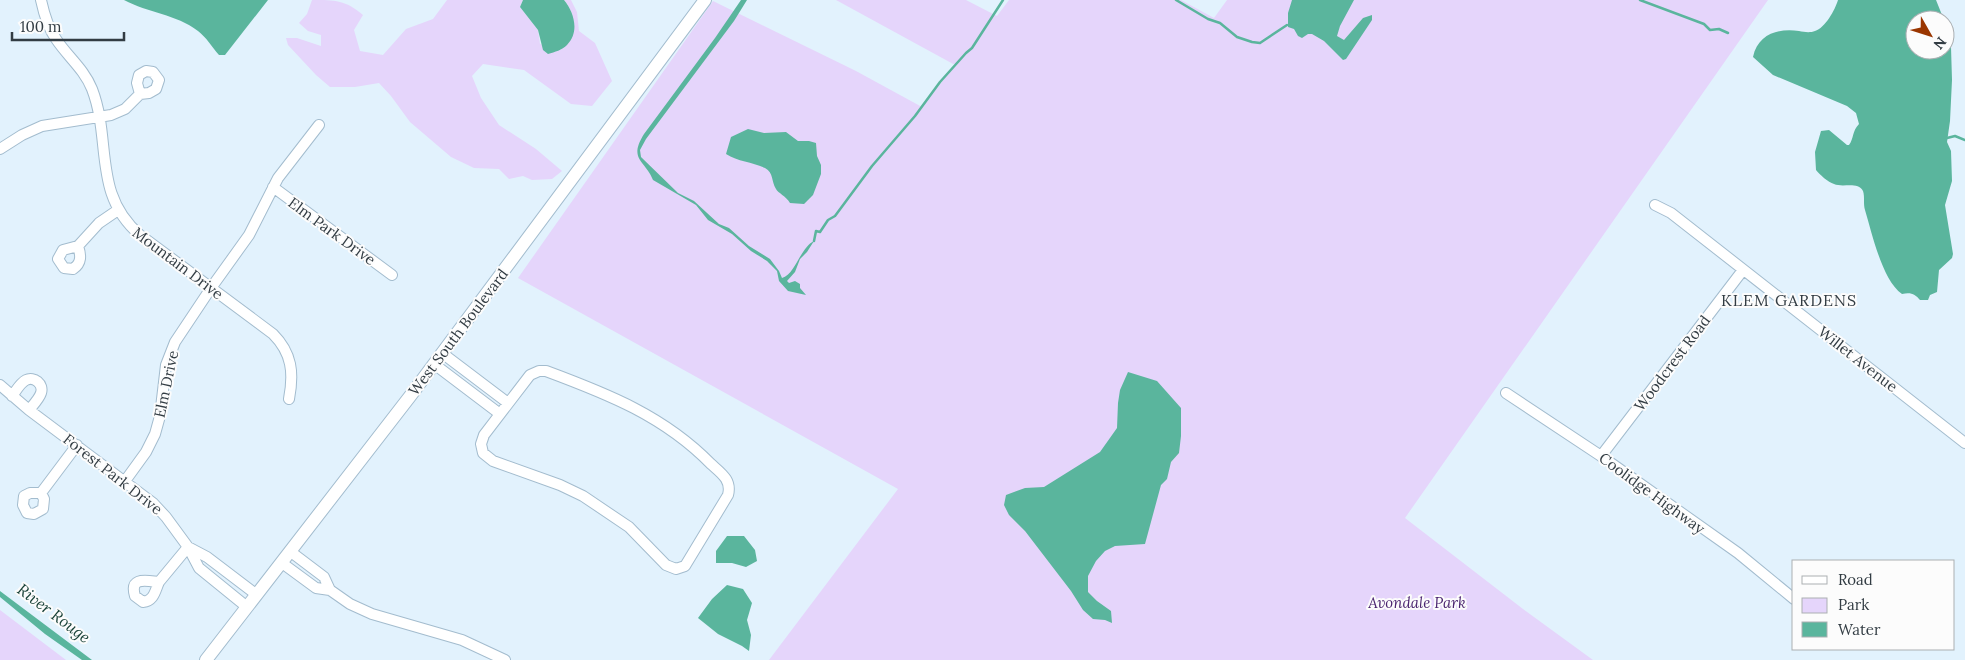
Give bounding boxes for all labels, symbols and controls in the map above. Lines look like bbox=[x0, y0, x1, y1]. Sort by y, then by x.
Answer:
scale bar bbox=[12, 10, 125, 42]
north arrow bbox=[1905, 10, 1955, 60]
text: 100 m bbox=[20, 17, 61, 36]
text: N bbox=[1930, 33, 1951, 53]
street label: Elm Park Drive bbox=[285, 193, 379, 269]
street label: Mountain Drive bbox=[129, 223, 227, 303]
street label: West South Boulevard bbox=[404, 265, 512, 399]
district label: KLEM GARDENS bbox=[1721, 290, 1857, 310]
street label: Woodcrest Road bbox=[1630, 311, 1714, 415]
street label: Willet Avenue bbox=[1814, 322, 1902, 396]
street label: Elm Drive bbox=[150, 349, 182, 419]
street label: Forest Park Drive bbox=[60, 429, 166, 519]
street label: Coolidge Highway bbox=[1595, 448, 1709, 538]
legend bbox=[1792, 560, 1955, 650]
text: Road bbox=[1838, 570, 1873, 589]
water label: River Rouge bbox=[13, 579, 95, 647]
park label: Avondale Park bbox=[1367, 593, 1466, 612]
text: Park bbox=[1838, 595, 1869, 614]
text: Water bbox=[1838, 620, 1881, 639]

